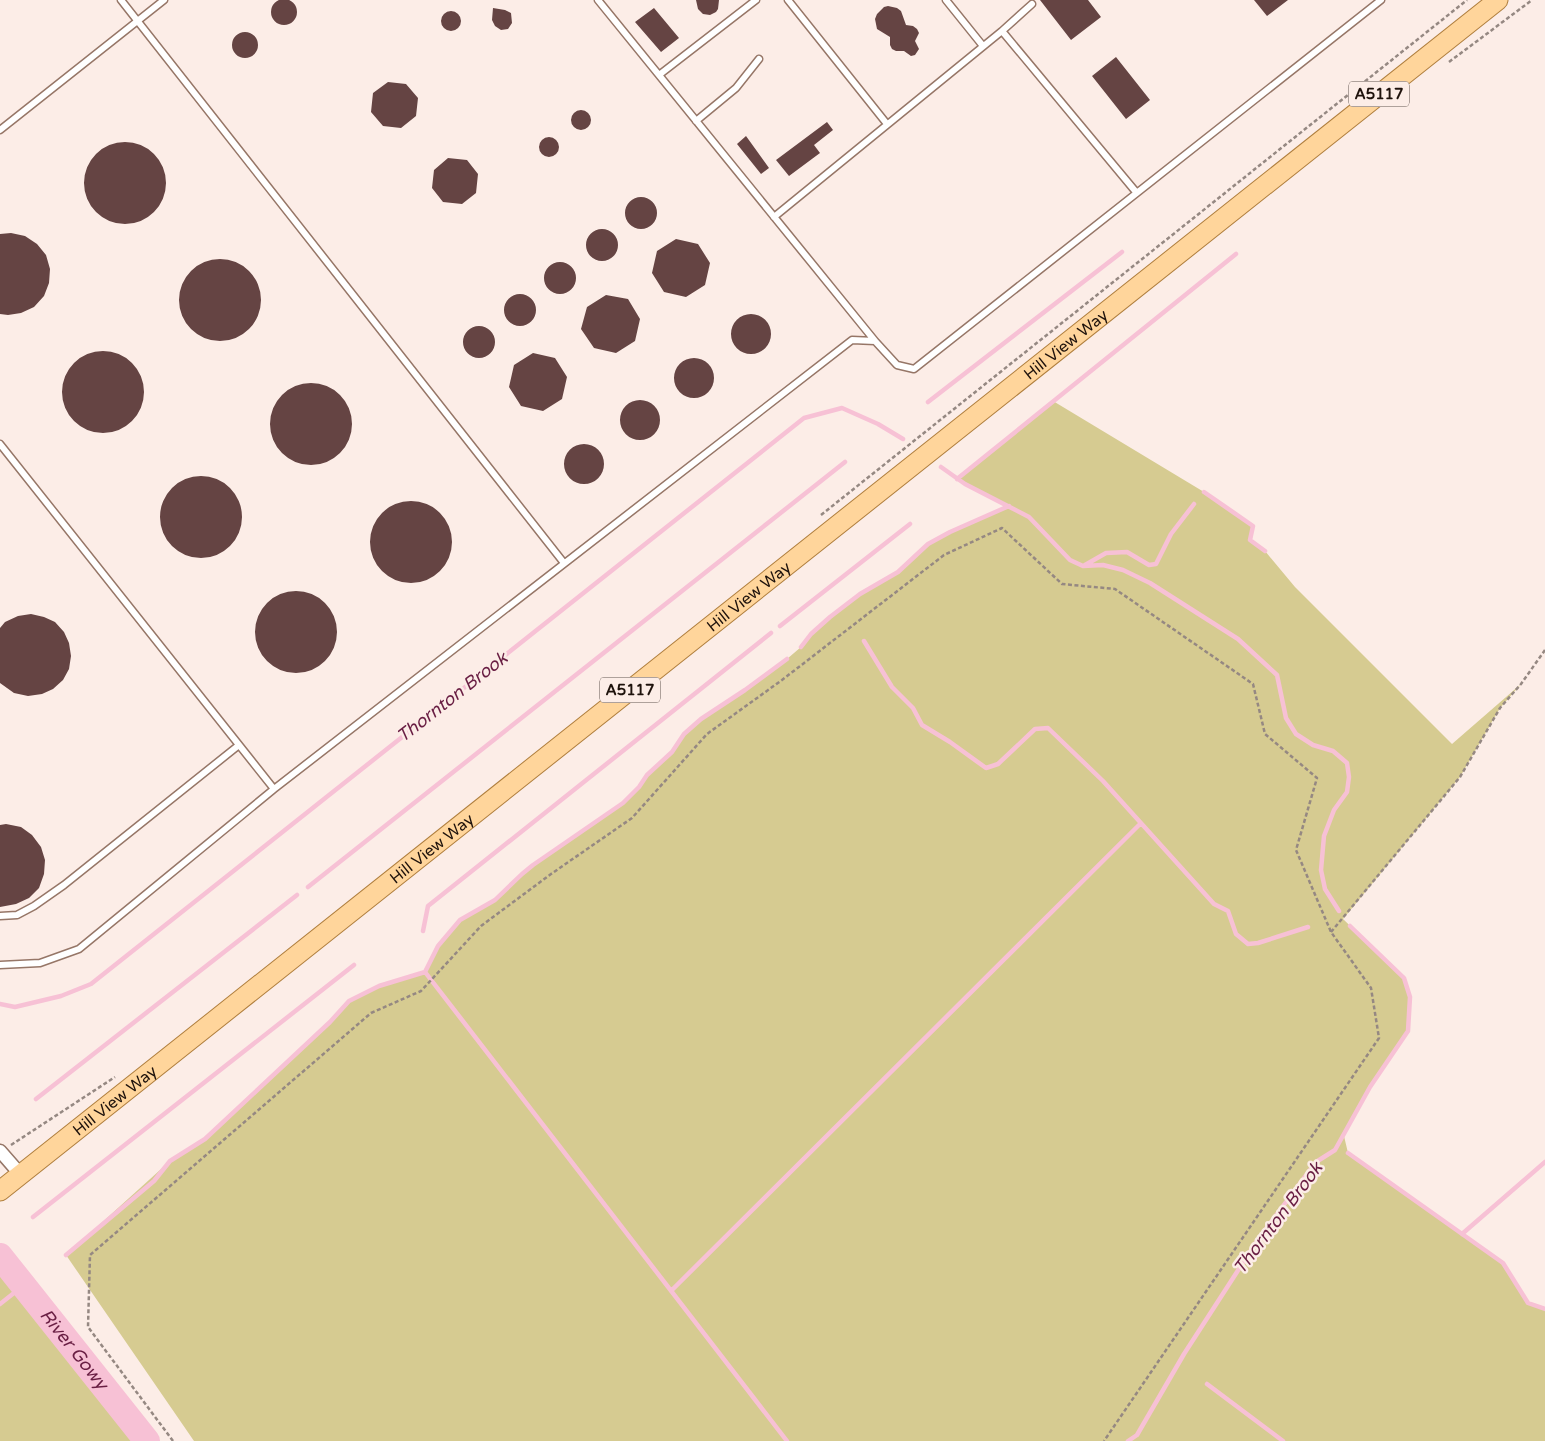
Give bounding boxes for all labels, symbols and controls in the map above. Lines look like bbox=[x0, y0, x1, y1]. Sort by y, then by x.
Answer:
road number: A5117 bbox=[1349, 82, 1409, 106]
street label: Hill View Way bbox=[1020, 305, 1112, 384]
street label: Hill View Way bbox=[703, 557, 795, 636]
water label: Thornton Brook bbox=[392, 646, 513, 747]
road number: A5117 bbox=[600, 678, 660, 702]
street label: Hill View Way bbox=[386, 809, 478, 888]
street label: Hill View Way bbox=[69, 1061, 161, 1140]
water label: Thornton Brook bbox=[1229, 1157, 1328, 1278]
water label: River Gowy bbox=[35, 1304, 114, 1396]

